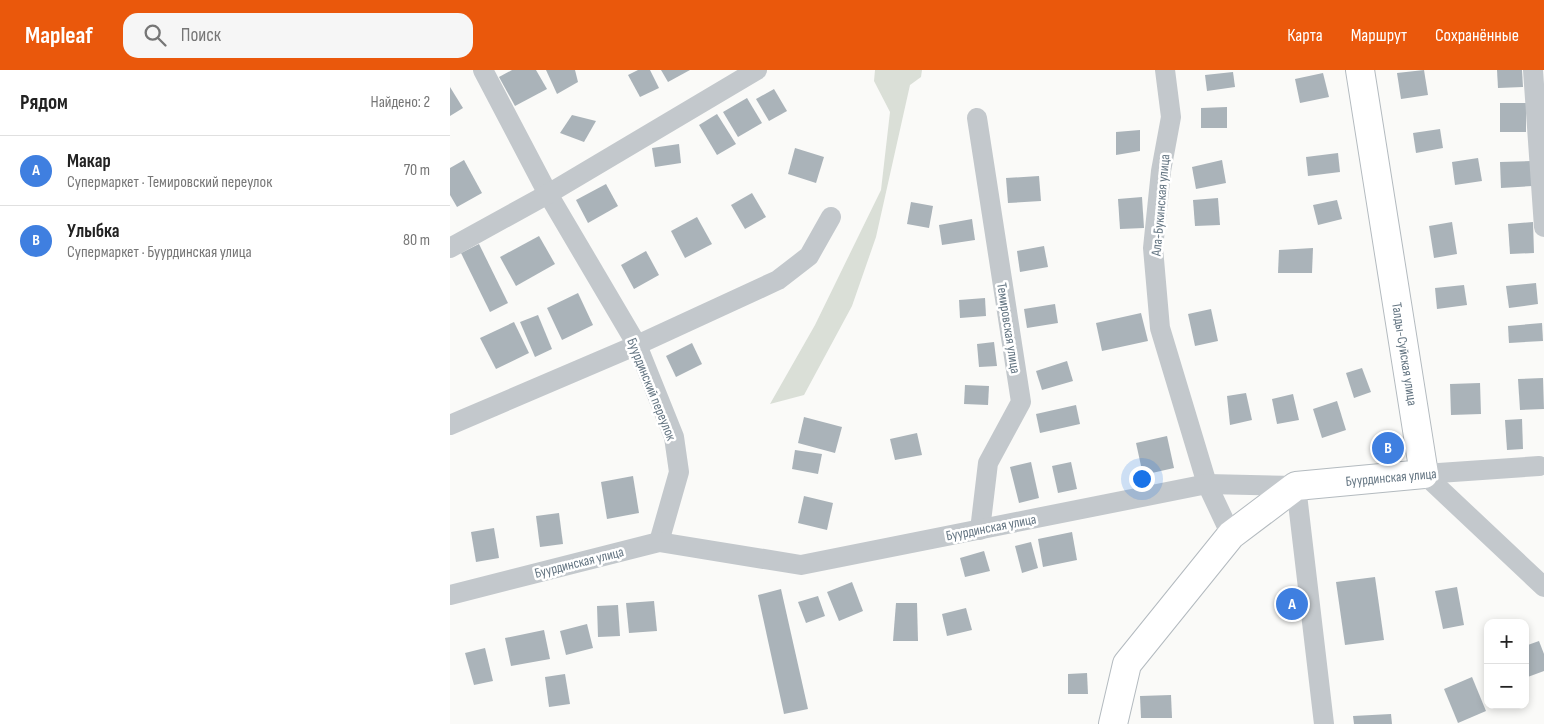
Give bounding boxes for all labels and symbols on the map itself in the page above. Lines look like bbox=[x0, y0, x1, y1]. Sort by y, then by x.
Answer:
street label: Ала-Букинская улица bbox=[1147, 153, 1173, 258]
street label: Темировская улица bbox=[993, 282, 1024, 375]
street label: Талды-Суйская улица bbox=[1388, 301, 1421, 407]
street label: Буурдинский переулок bbox=[623, 335, 680, 444]
pin: B bbox=[1372, 429, 1404, 467]
street label: Буурдинская улица bbox=[1345, 465, 1437, 490]
your location bbox=[1129, 466, 1155, 492]
street label: Буурдинская улица bbox=[945, 510, 1038, 545]
street label: Буурдинская улица bbox=[533, 543, 626, 582]
pin: A bbox=[1276, 585, 1308, 623]

